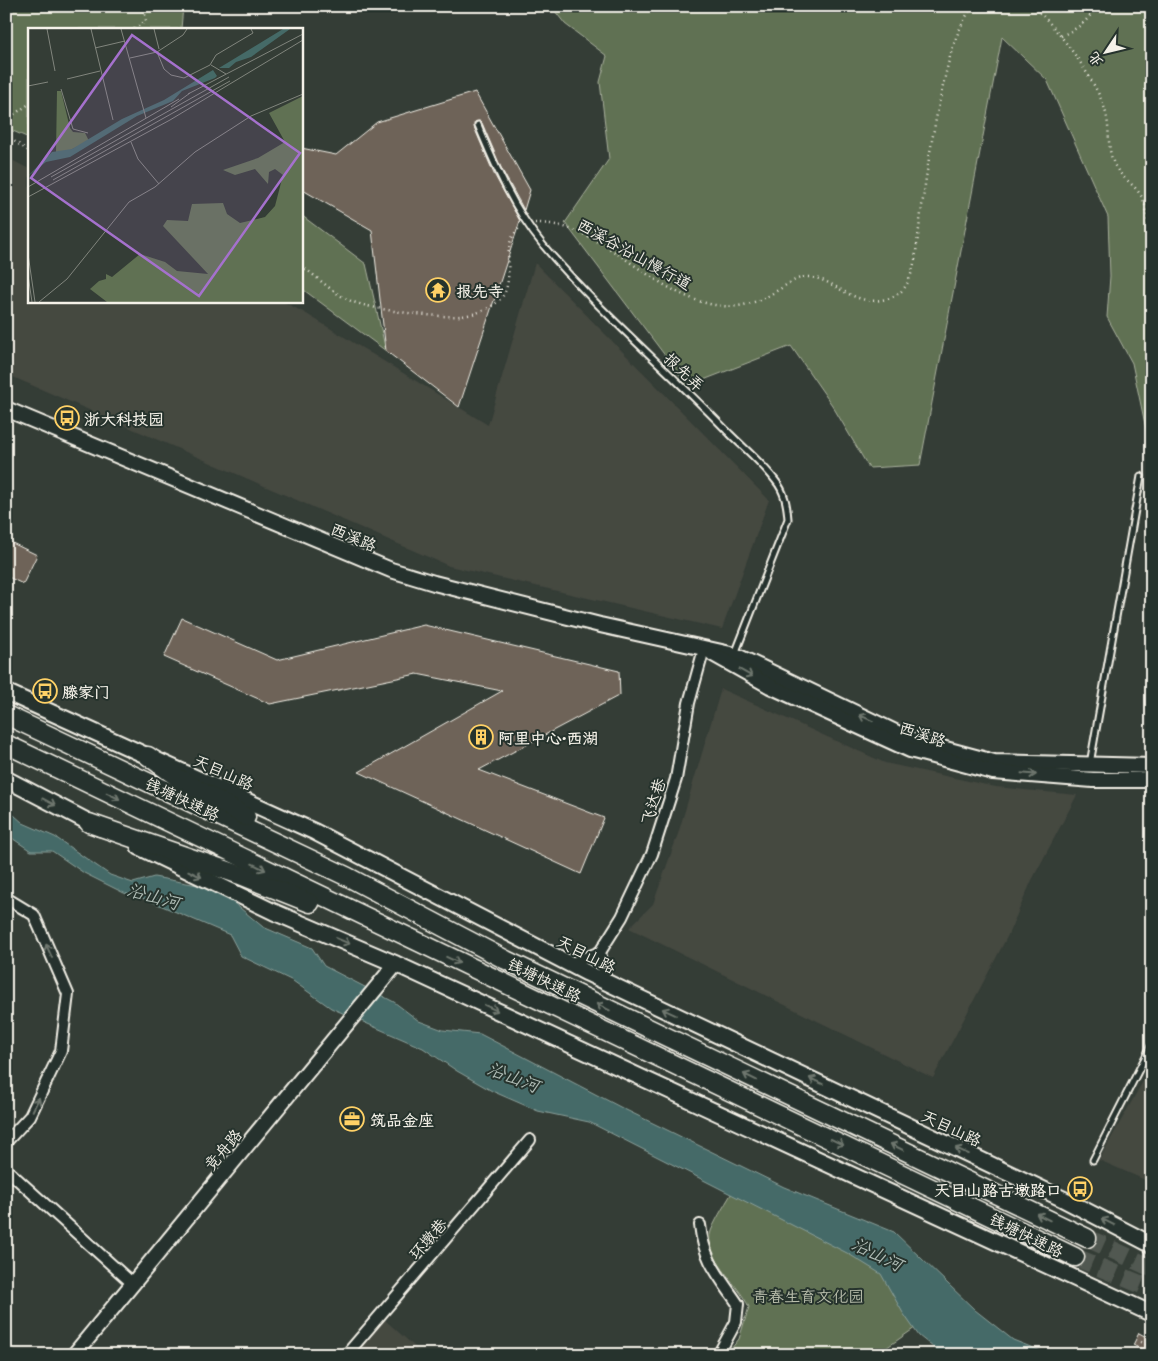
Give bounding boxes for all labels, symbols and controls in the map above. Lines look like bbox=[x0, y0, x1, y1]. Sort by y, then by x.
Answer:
inset map bbox=[28, 28, 302, 302]
north arrow bbox=[1080, 28, 1130, 78]
text: 北 bbox=[1082, 48, 1108, 71]
street label: 西溪谷沿山慢行道 bbox=[573, 211, 697, 295]
temple icon: 报先寺 bbox=[425, 277, 451, 303]
place label: 报先寺 bbox=[456, 278, 504, 302]
street label: 报先弄 bbox=[659, 346, 711, 396]
bus stop icon: 浙大科技园 bbox=[54, 405, 80, 431]
place label: 浙大科技园 bbox=[84, 406, 164, 430]
street label: 西溪路 bbox=[327, 516, 381, 556]
one-way arrow bbox=[739, 668, 754, 678]
bus stop icon: 滕家门 bbox=[32, 678, 58, 704]
place label: 滕家门 bbox=[62, 679, 110, 703]
one-way arrow bbox=[859, 713, 874, 722]
street label: 西溪路 bbox=[896, 714, 950, 752]
building icon: 阿里中心·西湖 bbox=[468, 724, 494, 750]
place label: 阿里中心·西湖 bbox=[498, 725, 599, 749]
street label: 天目山路 bbox=[190, 747, 258, 795]
street label: 钱塘快速路 bbox=[142, 770, 224, 826]
one-way arrow bbox=[1020, 770, 1036, 779]
street label: 飞达巷 bbox=[634, 775, 670, 827]
one-way arrow bbox=[105, 792, 120, 801]
one-way arrow bbox=[42, 797, 57, 807]
one-way arrow bbox=[251, 862, 266, 872]
one-way arrow bbox=[187, 870, 202, 879]
water label: 沿山河 bbox=[124, 875, 187, 916]
street label: 天目山路 bbox=[553, 928, 621, 978]
one-way arrow bbox=[335, 937, 350, 947]
one-way arrow bbox=[44, 944, 54, 959]
street label: 钱塘快速路 bbox=[504, 951, 586, 1007]
one-way arrow bbox=[445, 956, 460, 965]
one-way arrow bbox=[596, 1002, 611, 1011]
one-way arrow bbox=[483, 1004, 498, 1014]
one-way arrow bbox=[662, 1007, 677, 1016]
water label: 沿山河 bbox=[484, 1054, 547, 1099]
one-way arrow bbox=[743, 1072, 758, 1081]
one-way arrow bbox=[808, 1076, 823, 1086]
one-way arrow bbox=[31, 1097, 41, 1112]
street label: 天目山路 bbox=[918, 1103, 986, 1151]
office icon: 筑品金座 bbox=[339, 1106, 365, 1132]
place label: 筑品金座 bbox=[370, 1107, 434, 1131]
street label: 竞舟路 bbox=[197, 1123, 247, 1175]
one-way arrow bbox=[829, 1138, 844, 1147]
one-way arrow bbox=[889, 1142, 904, 1152]
one-way arrow bbox=[955, 1146, 970, 1155]
bus stop icon: 天目山路古墩路口 bbox=[1067, 1176, 1093, 1202]
place label: 天目山路古墩路口 bbox=[934, 1177, 1062, 1201]
street label: 钱塘快速路 bbox=[986, 1206, 1068, 1262]
street label: 环墩巷 bbox=[402, 1212, 452, 1264]
one-way arrow bbox=[1036, 1212, 1051, 1221]
one-way arrow bbox=[1101, 1217, 1116, 1227]
water label: 沿山河 bbox=[848, 1229, 911, 1278]
park label: 青春生育文化园 bbox=[752, 1283, 864, 1307]

